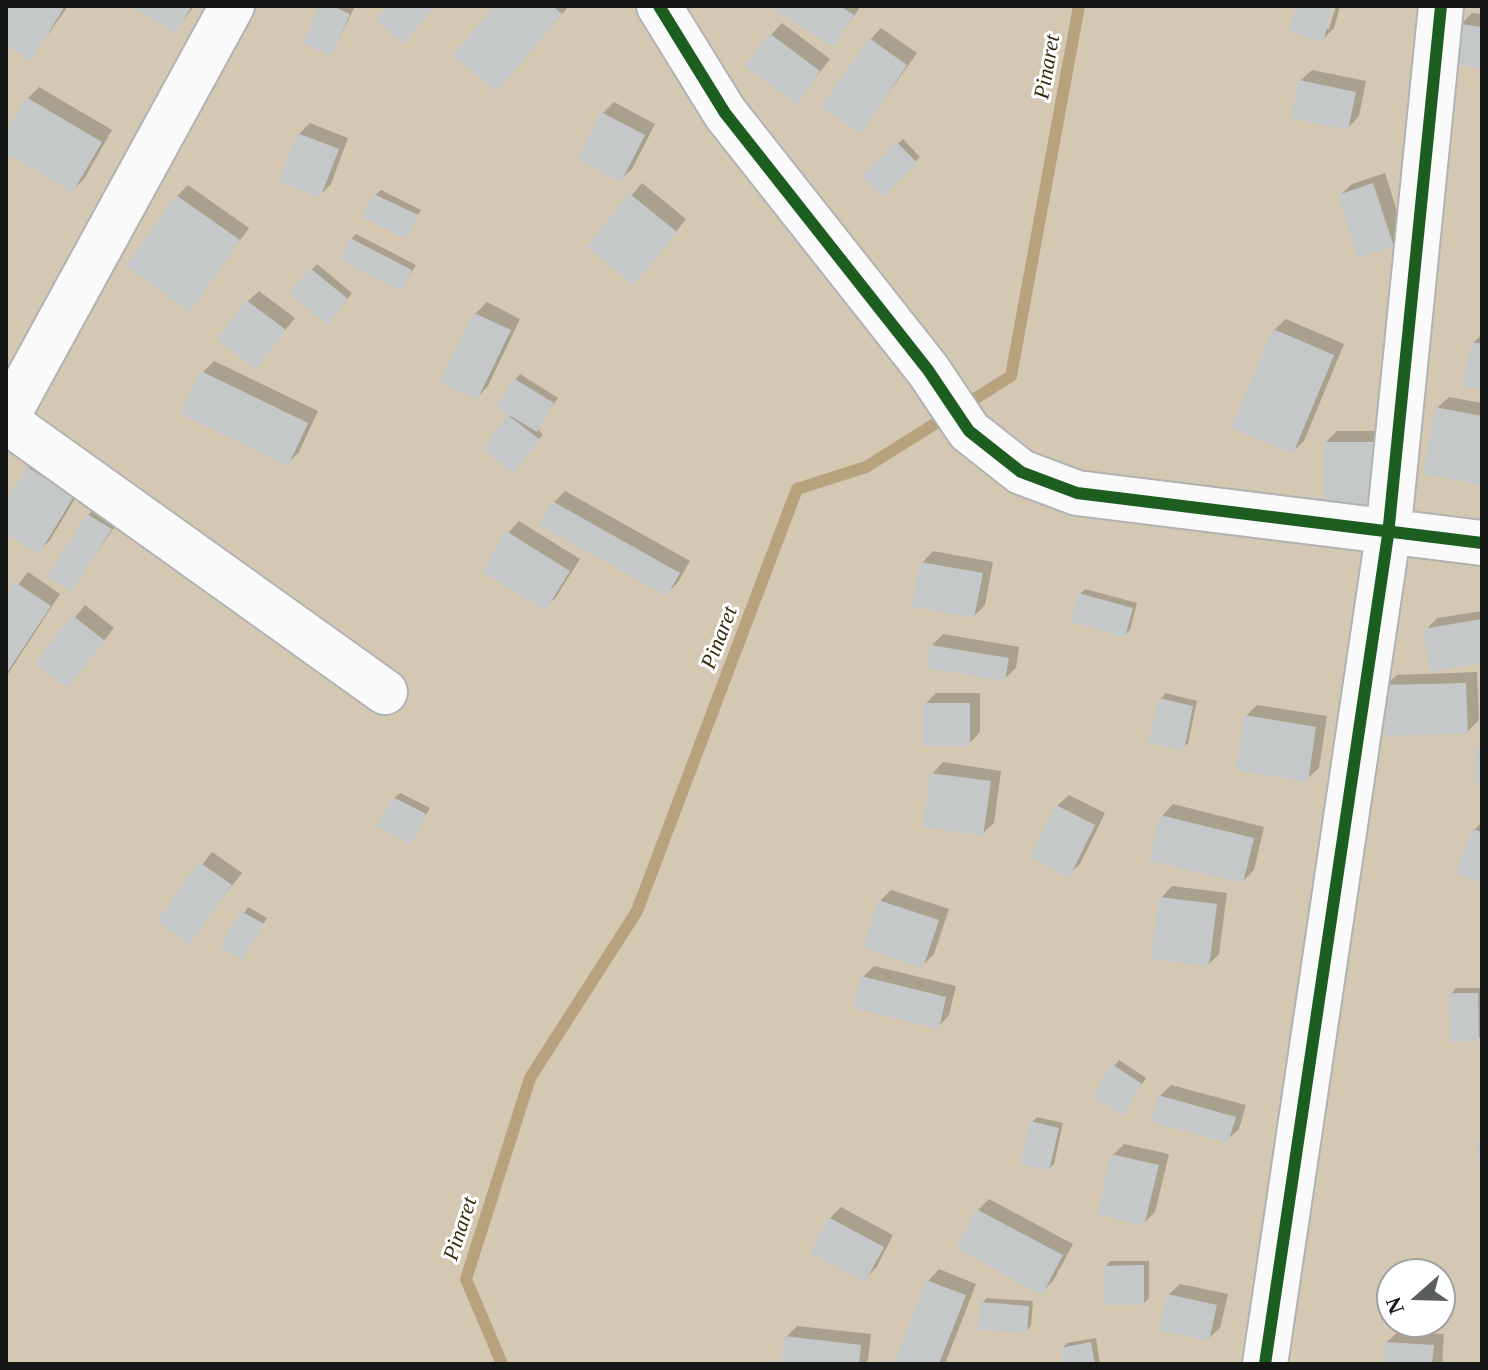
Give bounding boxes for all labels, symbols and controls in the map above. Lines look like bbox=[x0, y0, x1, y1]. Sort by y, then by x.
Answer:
water label: Pinaret bbox=[1029, 33, 1067, 101]
water label: Pinaret bbox=[696, 603, 744, 673]
water label: Pinaret bbox=[438, 1194, 484, 1264]
north arrow bbox=[1376, 1258, 1456, 1338]
text: N bbox=[1380, 1294, 1409, 1317]

